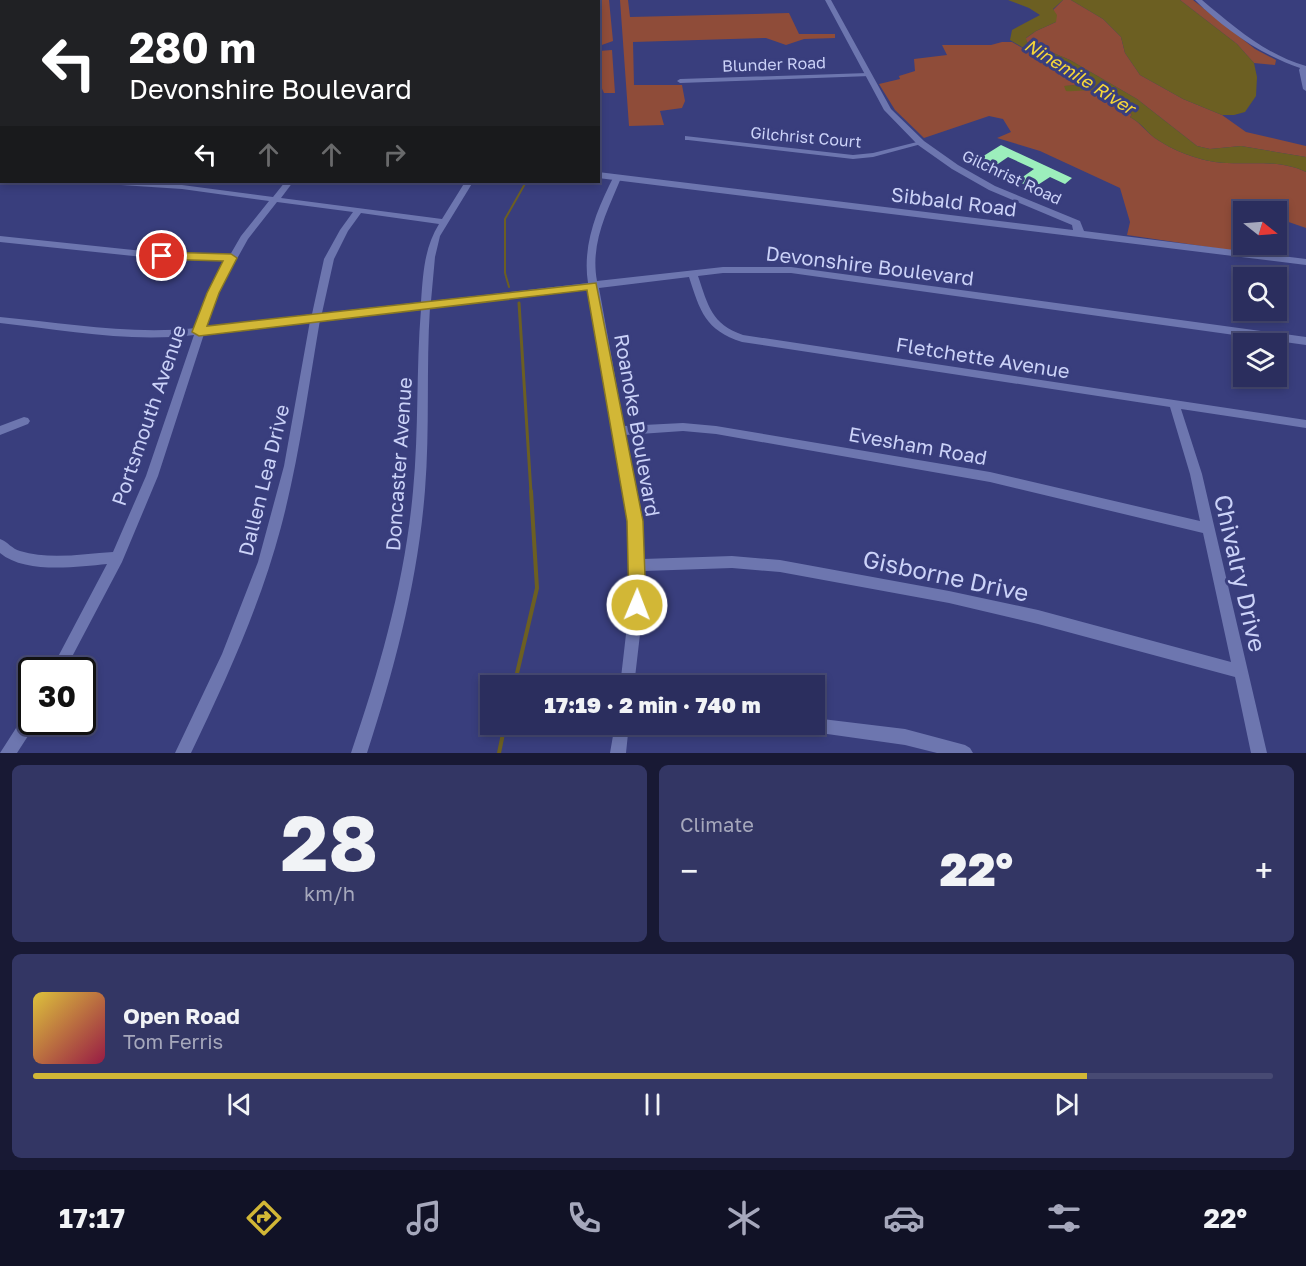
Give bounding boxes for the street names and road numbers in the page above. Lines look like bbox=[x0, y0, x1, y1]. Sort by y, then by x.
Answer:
street label: Blunder Road bbox=[722, 52, 826, 76]
street label: Gilchrist Court bbox=[750, 122, 862, 152]
street label: Gilchrist Road bbox=[959, 145, 1065, 209]
street label: Sibbald Road bbox=[890, 181, 1018, 221]
street label: Devonshire Boulevard bbox=[765, 240, 975, 290]
street label: Portsmouth Avenue bbox=[106, 322, 190, 508]
street label: Fletchette Avenue bbox=[894, 331, 1072, 383]
street label: Roanoke Boulevard bbox=[610, 332, 666, 518]
street label: Doncaster Avenue bbox=[380, 376, 416, 552]
street label: Dallen Lea Drive bbox=[233, 402, 293, 558]
street label: Evesham Road bbox=[847, 421, 989, 469]
street label: Chivalry Drive bbox=[1209, 492, 1273, 654]
street label: Gisborne Drive bbox=[860, 543, 1032, 607]

